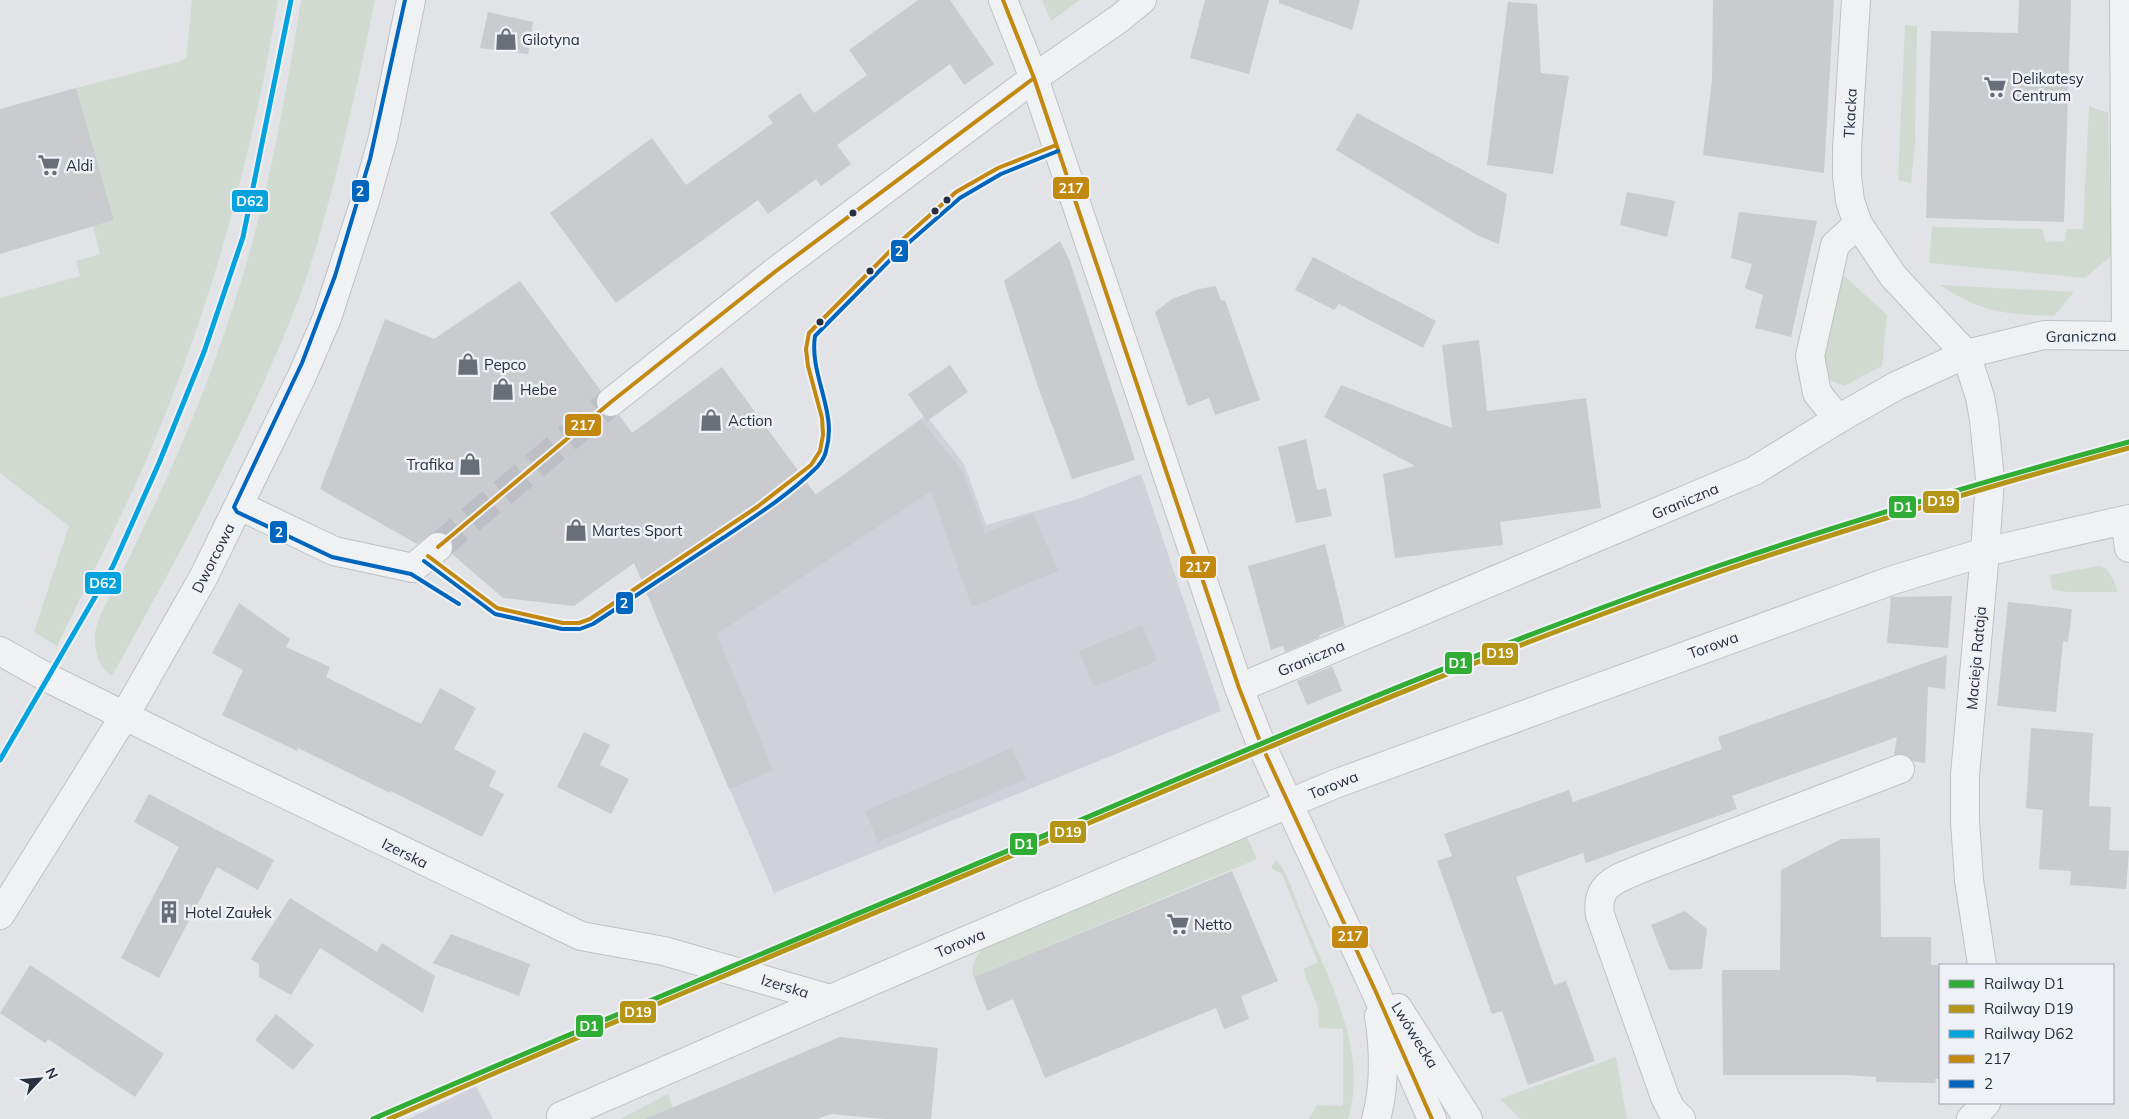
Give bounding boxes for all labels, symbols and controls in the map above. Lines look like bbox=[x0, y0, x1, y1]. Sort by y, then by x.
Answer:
shop icon: Gilotyna bbox=[493, 26, 519, 52]
place label: Gilotyna bbox=[522, 30, 580, 49]
place label: Delikatesy Centrum bbox=[2012, 69, 2084, 105]
supermarket icon: Delikatesy Centrum bbox=[1982, 74, 2008, 100]
street label: Tkacka bbox=[1839, 88, 1861, 138]
supermarket icon: Aldi bbox=[36, 152, 62, 178]
place label: Aldi bbox=[66, 156, 93, 175]
line badge: 217 bbox=[1052, 176, 1090, 200]
line badge: 2 bbox=[351, 179, 370, 203]
text: 217 bbox=[1058, 179, 1084, 197]
text: 2 bbox=[356, 182, 364, 200]
line badge: D62 bbox=[231, 189, 269, 213]
text: D62 bbox=[236, 192, 264, 210]
unlabelled marker bbox=[942, 195, 952, 205]
unlabelled marker bbox=[930, 206, 940, 216]
unlabelled marker bbox=[848, 208, 858, 218]
line badge: 2 bbox=[890, 239, 909, 263]
text: 2 bbox=[895, 242, 903, 260]
unlabelled marker bbox=[865, 266, 875, 276]
unlabelled marker bbox=[815, 317, 825, 327]
street label: Graniczna bbox=[2045, 326, 2117, 346]
shop icon: Pepco bbox=[455, 351, 481, 377]
place label: Pepco bbox=[484, 355, 526, 374]
shop icon: Hebe bbox=[490, 376, 516, 402]
place label: Hebe bbox=[520, 380, 557, 399]
shop icon: Action bbox=[698, 407, 724, 433]
place label: Action bbox=[728, 411, 773, 430]
line badge: 217 bbox=[564, 413, 602, 437]
text: 217 bbox=[570, 416, 596, 434]
shop icon: Trafika bbox=[457, 451, 483, 477]
place label: Trafika bbox=[406, 455, 454, 474]
street label: Graniczna bbox=[1649, 478, 1721, 524]
line badge: D19 bbox=[1922, 490, 1960, 514]
text: D19 bbox=[1927, 492, 1955, 510]
line badge: D1 bbox=[1888, 495, 1917, 519]
text: D1 bbox=[1893, 498, 1913, 516]
shop icon: Martes Sport bbox=[563, 517, 589, 543]
street label: Dworcowa bbox=[187, 520, 239, 596]
line badge: 2 bbox=[269, 520, 288, 544]
place label: Martes Sport bbox=[592, 521, 682, 540]
text: 2 bbox=[275, 523, 283, 541]
line badge: 217 bbox=[1179, 555, 1217, 579]
text: 217 bbox=[1185, 558, 1211, 576]
line badge: D62 bbox=[84, 571, 122, 595]
text: D62 bbox=[89, 574, 117, 592]
line badge: 2 bbox=[615, 591, 634, 615]
text: 2 bbox=[620, 594, 628, 612]
street label: Macieja Rataja bbox=[1962, 606, 1990, 710]
street label: Torowa bbox=[1685, 627, 1741, 663]
street label: Graniczna bbox=[1275, 635, 1347, 681]
line badge: D19 bbox=[1481, 642, 1519, 666]
text: D19 bbox=[1486, 644, 1514, 662]
line badge: D1 bbox=[1444, 651, 1473, 675]
text: D1 bbox=[1448, 654, 1468, 672]
street label: Torowa bbox=[1305, 766, 1361, 804]
line badge: D19 bbox=[1049, 820, 1087, 844]
text: D19 bbox=[1054, 823, 1082, 841]
line badge: D1 bbox=[1009, 832, 1038, 856]
street label: Izerska bbox=[379, 834, 431, 872]
text: D1 bbox=[1014, 835, 1034, 853]
building icon: Hotel Zaułek bbox=[156, 899, 182, 925]
place label: Hotel Zaułek bbox=[185, 903, 272, 922]
supermarket icon: Netto bbox=[1165, 911, 1191, 937]
place label: Netto bbox=[1194, 915, 1232, 934]
street label: Torowa bbox=[932, 924, 988, 962]
line badge: 217 bbox=[1331, 925, 1369, 949]
text: 217 bbox=[1337, 927, 1363, 945]
legend bbox=[1939, 964, 2114, 1104]
street label: Izerska bbox=[759, 970, 811, 1002]
text: Railway D1 bbox=[1984, 974, 2064, 993]
street label: Lwówecka bbox=[1387, 999, 1443, 1071]
text: Railway D19 bbox=[1984, 999, 2073, 1018]
line badge: D19 bbox=[619, 1000, 657, 1024]
text: D19 bbox=[624, 1003, 652, 1021]
line badge: D1 bbox=[575, 1014, 604, 1038]
text: D1 bbox=[579, 1017, 599, 1035]
text: Railway D62 bbox=[1984, 1024, 2073, 1043]
text: 217 bbox=[1984, 1049, 2011, 1068]
north arrow bbox=[15, 1054, 65, 1104]
text: N bbox=[41, 1065, 62, 1082]
text: 2 bbox=[1984, 1074, 1993, 1093]

